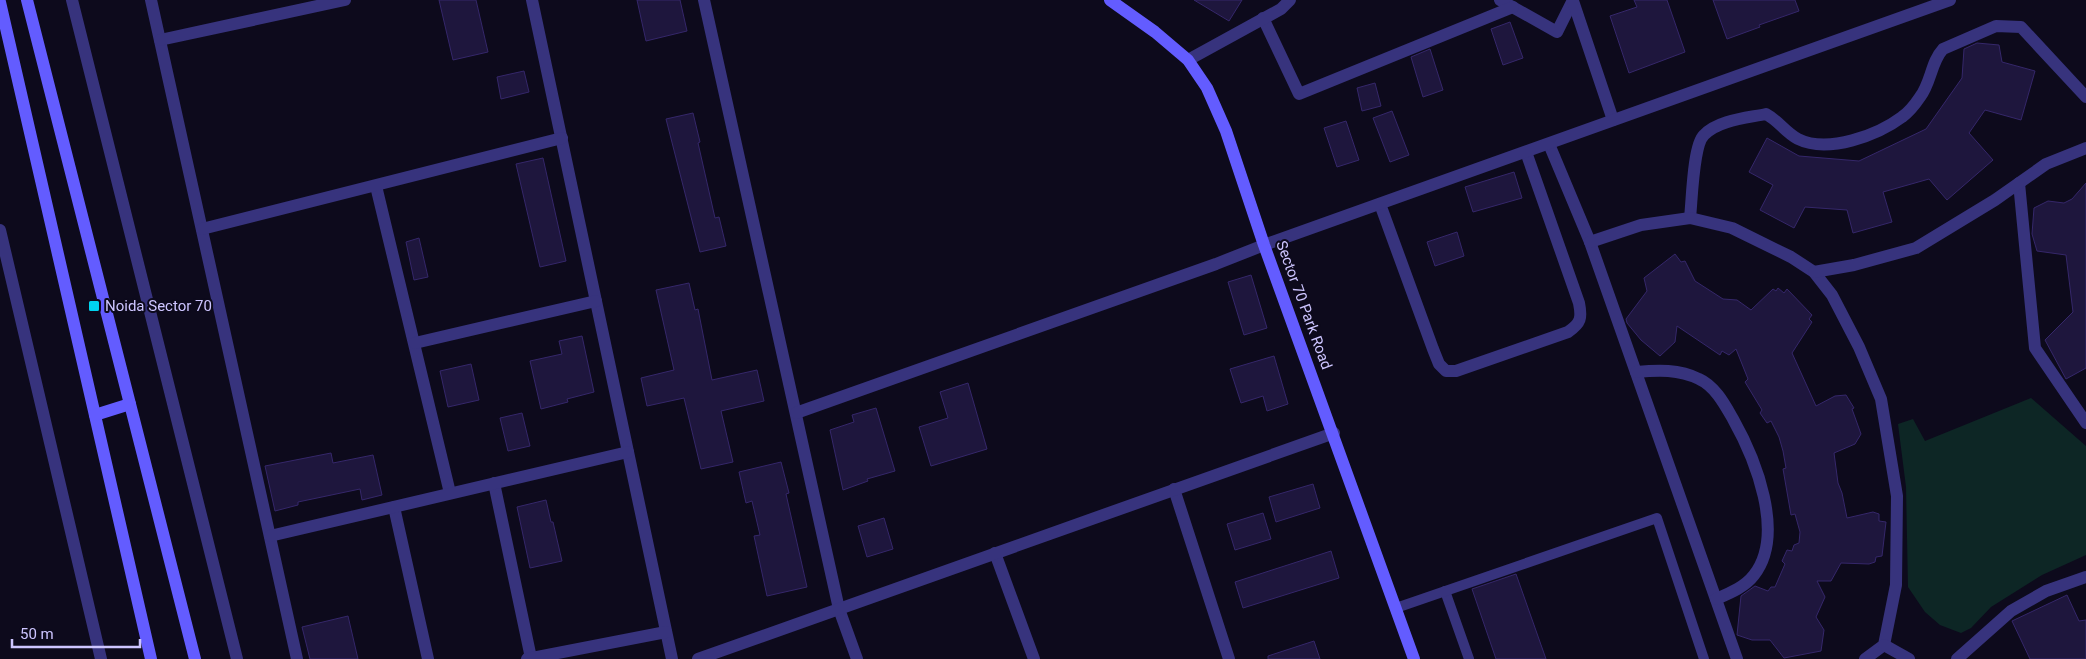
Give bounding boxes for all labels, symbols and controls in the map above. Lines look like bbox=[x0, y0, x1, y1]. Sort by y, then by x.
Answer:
street label: Sector 70 Park Road bbox=[1272, 238, 1336, 372]
place label: Noida Sector 70 bbox=[105, 297, 212, 315]
marker: Noida Sector 70 bbox=[87, 299, 101, 313]
scale bar bbox=[12, 616, 140, 648]
text: 50 m bbox=[20, 625, 54, 643]

